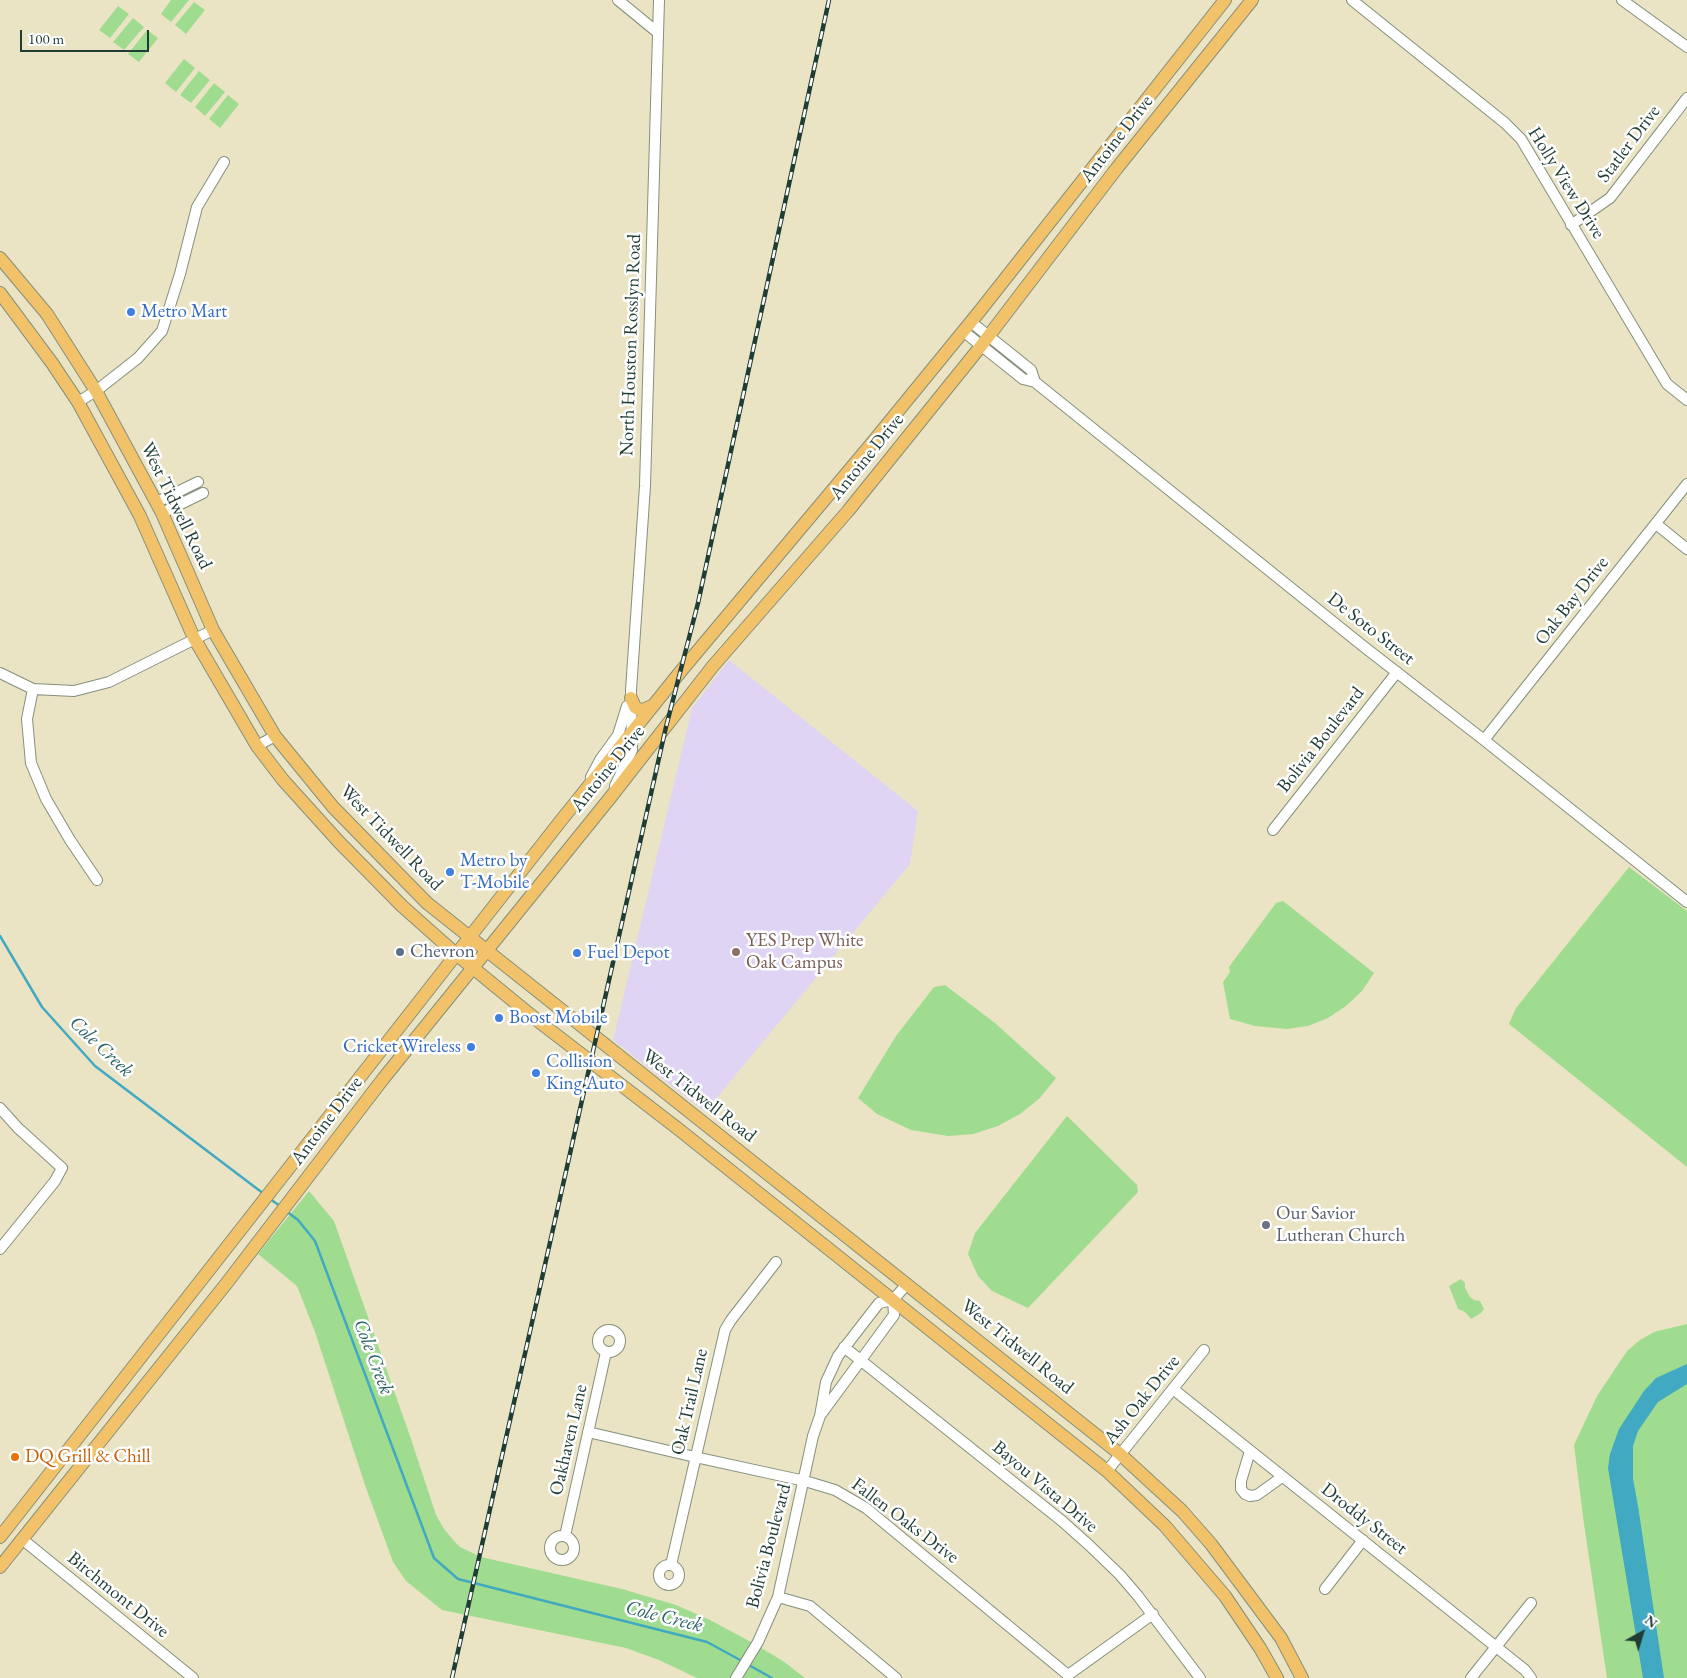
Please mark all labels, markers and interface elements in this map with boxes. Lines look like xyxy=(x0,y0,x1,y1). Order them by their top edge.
scale bar xyxy=(22,20,151,52)
text: 100 m xyxy=(28,29,64,48)
street label: Antoine Drive xyxy=(1076,91,1158,187)
street label: Statler Drive xyxy=(1592,101,1666,187)
street label: Holly View Drive xyxy=(1523,123,1609,243)
street label: North Houston Rosslyn Road xyxy=(616,234,646,456)
place label: Metro Mart xyxy=(141,301,227,323)
marker: Metro Mart xyxy=(125,306,137,318)
street label: Antoine Drive xyxy=(825,409,909,505)
street label: West Tidwell Road xyxy=(135,439,217,573)
street label: Oak Bay Drive xyxy=(1530,552,1614,650)
street label: De Soto Street xyxy=(1323,588,1419,670)
street label: Bolivia Boulevard xyxy=(1273,683,1369,797)
street label: Antoine Drive xyxy=(566,721,650,817)
street label: West Tidwell Road xyxy=(335,780,447,896)
place label: Metro by T-Mobile xyxy=(460,850,529,894)
marker: Metro by T-Mobile xyxy=(444,866,456,878)
place label: YES Prep White Oak Campus xyxy=(746,930,863,974)
place label: Chevron xyxy=(410,941,475,963)
place label: Fuel Depot xyxy=(587,942,669,964)
marker: Chevron xyxy=(394,946,406,958)
marker: YES Prep White Oak Campus xyxy=(730,946,742,958)
marker: Fuel Depot xyxy=(571,947,583,959)
place label: Boost Mobile xyxy=(509,1007,607,1029)
water label: Cole Creek xyxy=(64,1011,138,1083)
marker: Boost Mobile xyxy=(493,1012,505,1024)
place label: Cricket Wireless xyxy=(343,1036,461,1058)
marker: Cricket Wireless xyxy=(465,1041,477,1053)
street label: West Tidwell Road xyxy=(637,1044,761,1148)
place label: Collision King Auto xyxy=(546,1051,624,1095)
marker: Collision King Auto xyxy=(530,1067,542,1079)
street label: Antoine Drive xyxy=(286,1072,368,1170)
place label: Our Savior Lutheran Church xyxy=(1276,1203,1405,1247)
marker: Our Savior Lutheran Church xyxy=(1260,1219,1272,1231)
street label: West Tidwell Road xyxy=(956,1295,1078,1399)
water label: Cole Creek xyxy=(348,1316,398,1398)
street label: Oak Trail Lane xyxy=(667,1346,713,1458)
street label: Ash Oak Drive xyxy=(1099,1351,1185,1449)
street label: Oakhaven Lane xyxy=(545,1382,593,1498)
street label: Bayou Vista Drive xyxy=(988,1436,1102,1538)
place label: DQ Grill & Chill xyxy=(25,1446,151,1468)
marker: DQ Grill & Chill xyxy=(9,1451,21,1463)
street label: Fallen Oaks Drive xyxy=(847,1473,963,1569)
street label: Droddy Street xyxy=(1316,1478,1412,1560)
street label: Bolivia Boulevard xyxy=(741,1481,797,1611)
street label: Birchmont Drive xyxy=(63,1547,173,1643)
water label: Cole Creek xyxy=(623,1596,705,1638)
north arrow xyxy=(1617,1608,1667,1658)
text: N xyxy=(1641,1611,1661,1632)

